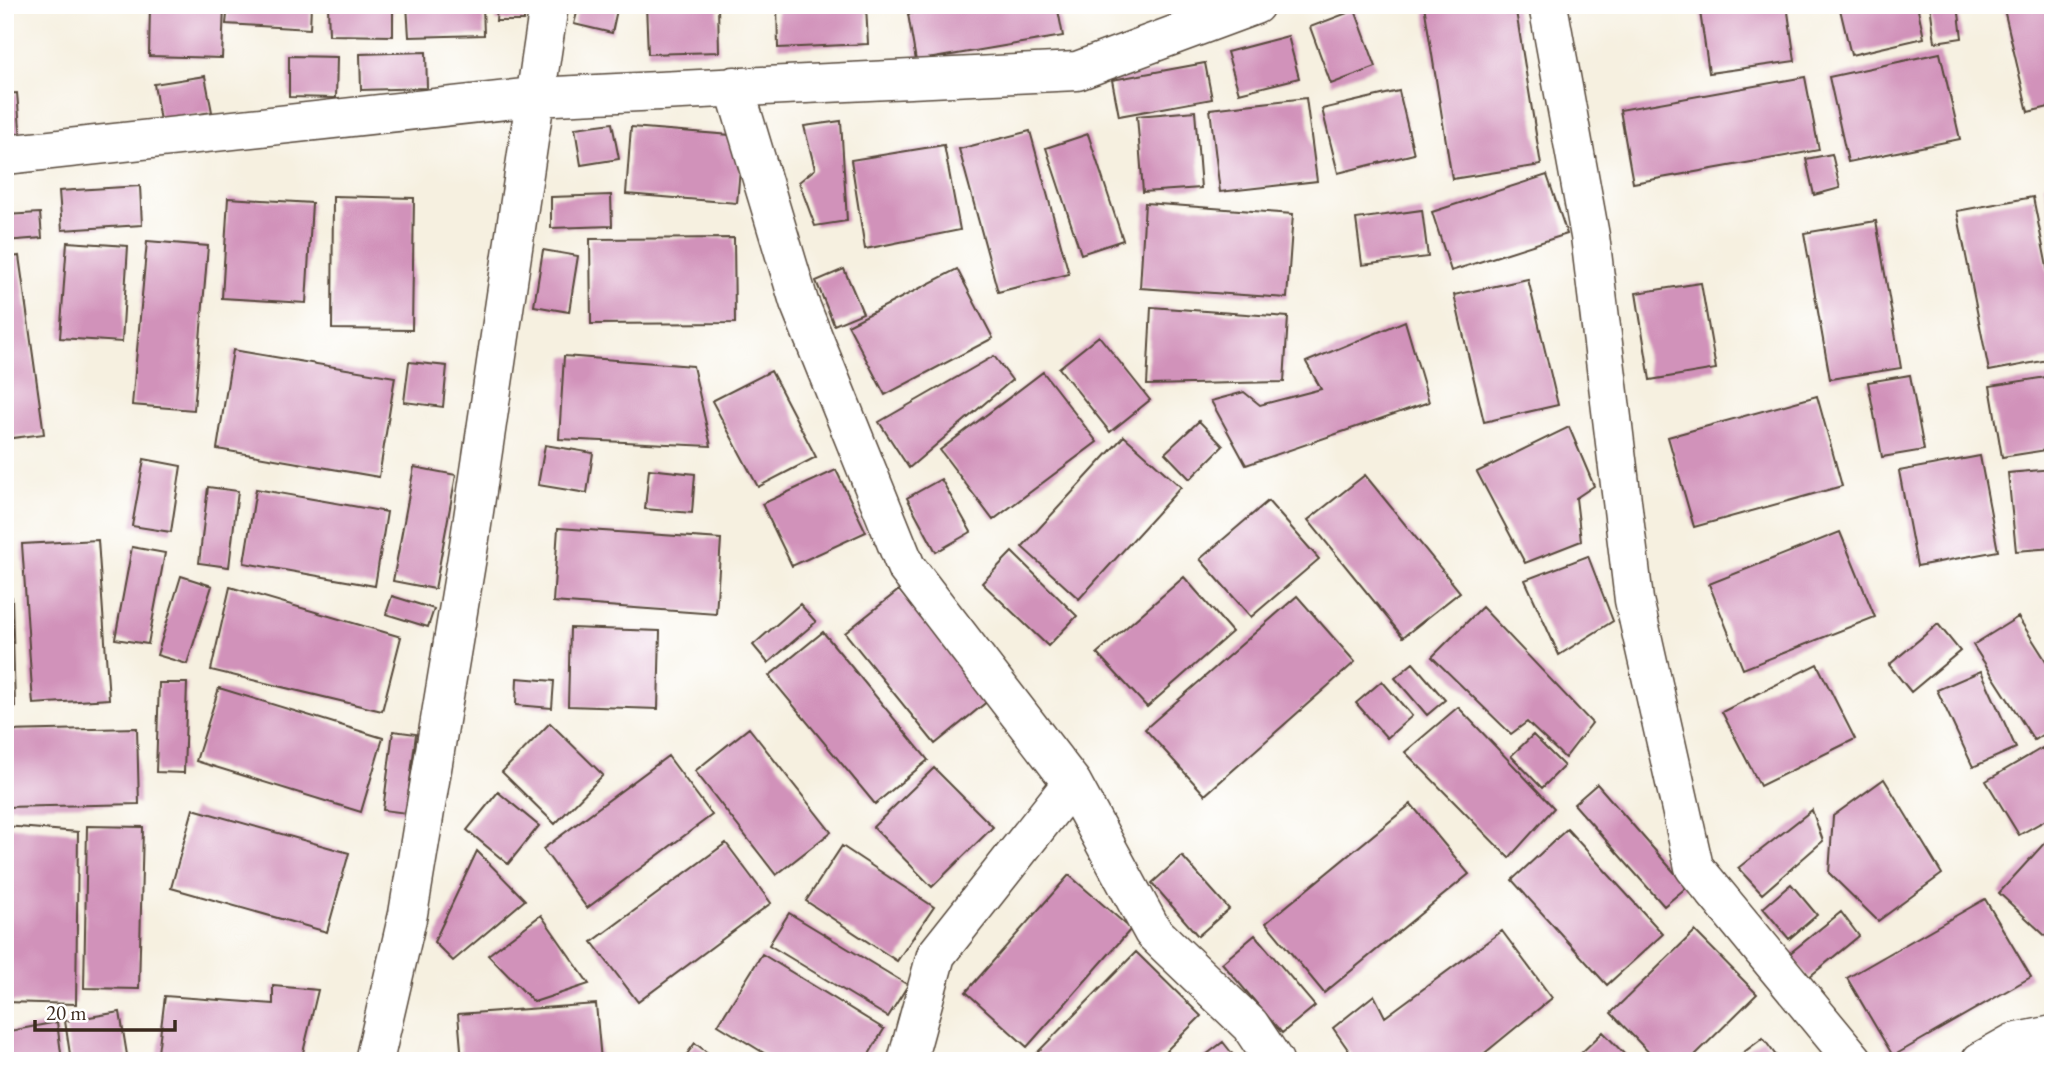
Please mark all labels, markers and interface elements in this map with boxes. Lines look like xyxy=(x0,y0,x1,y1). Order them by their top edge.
scale bar xyxy=(35,989,175,1033)
text: 20 m xyxy=(46,999,87,1026)

